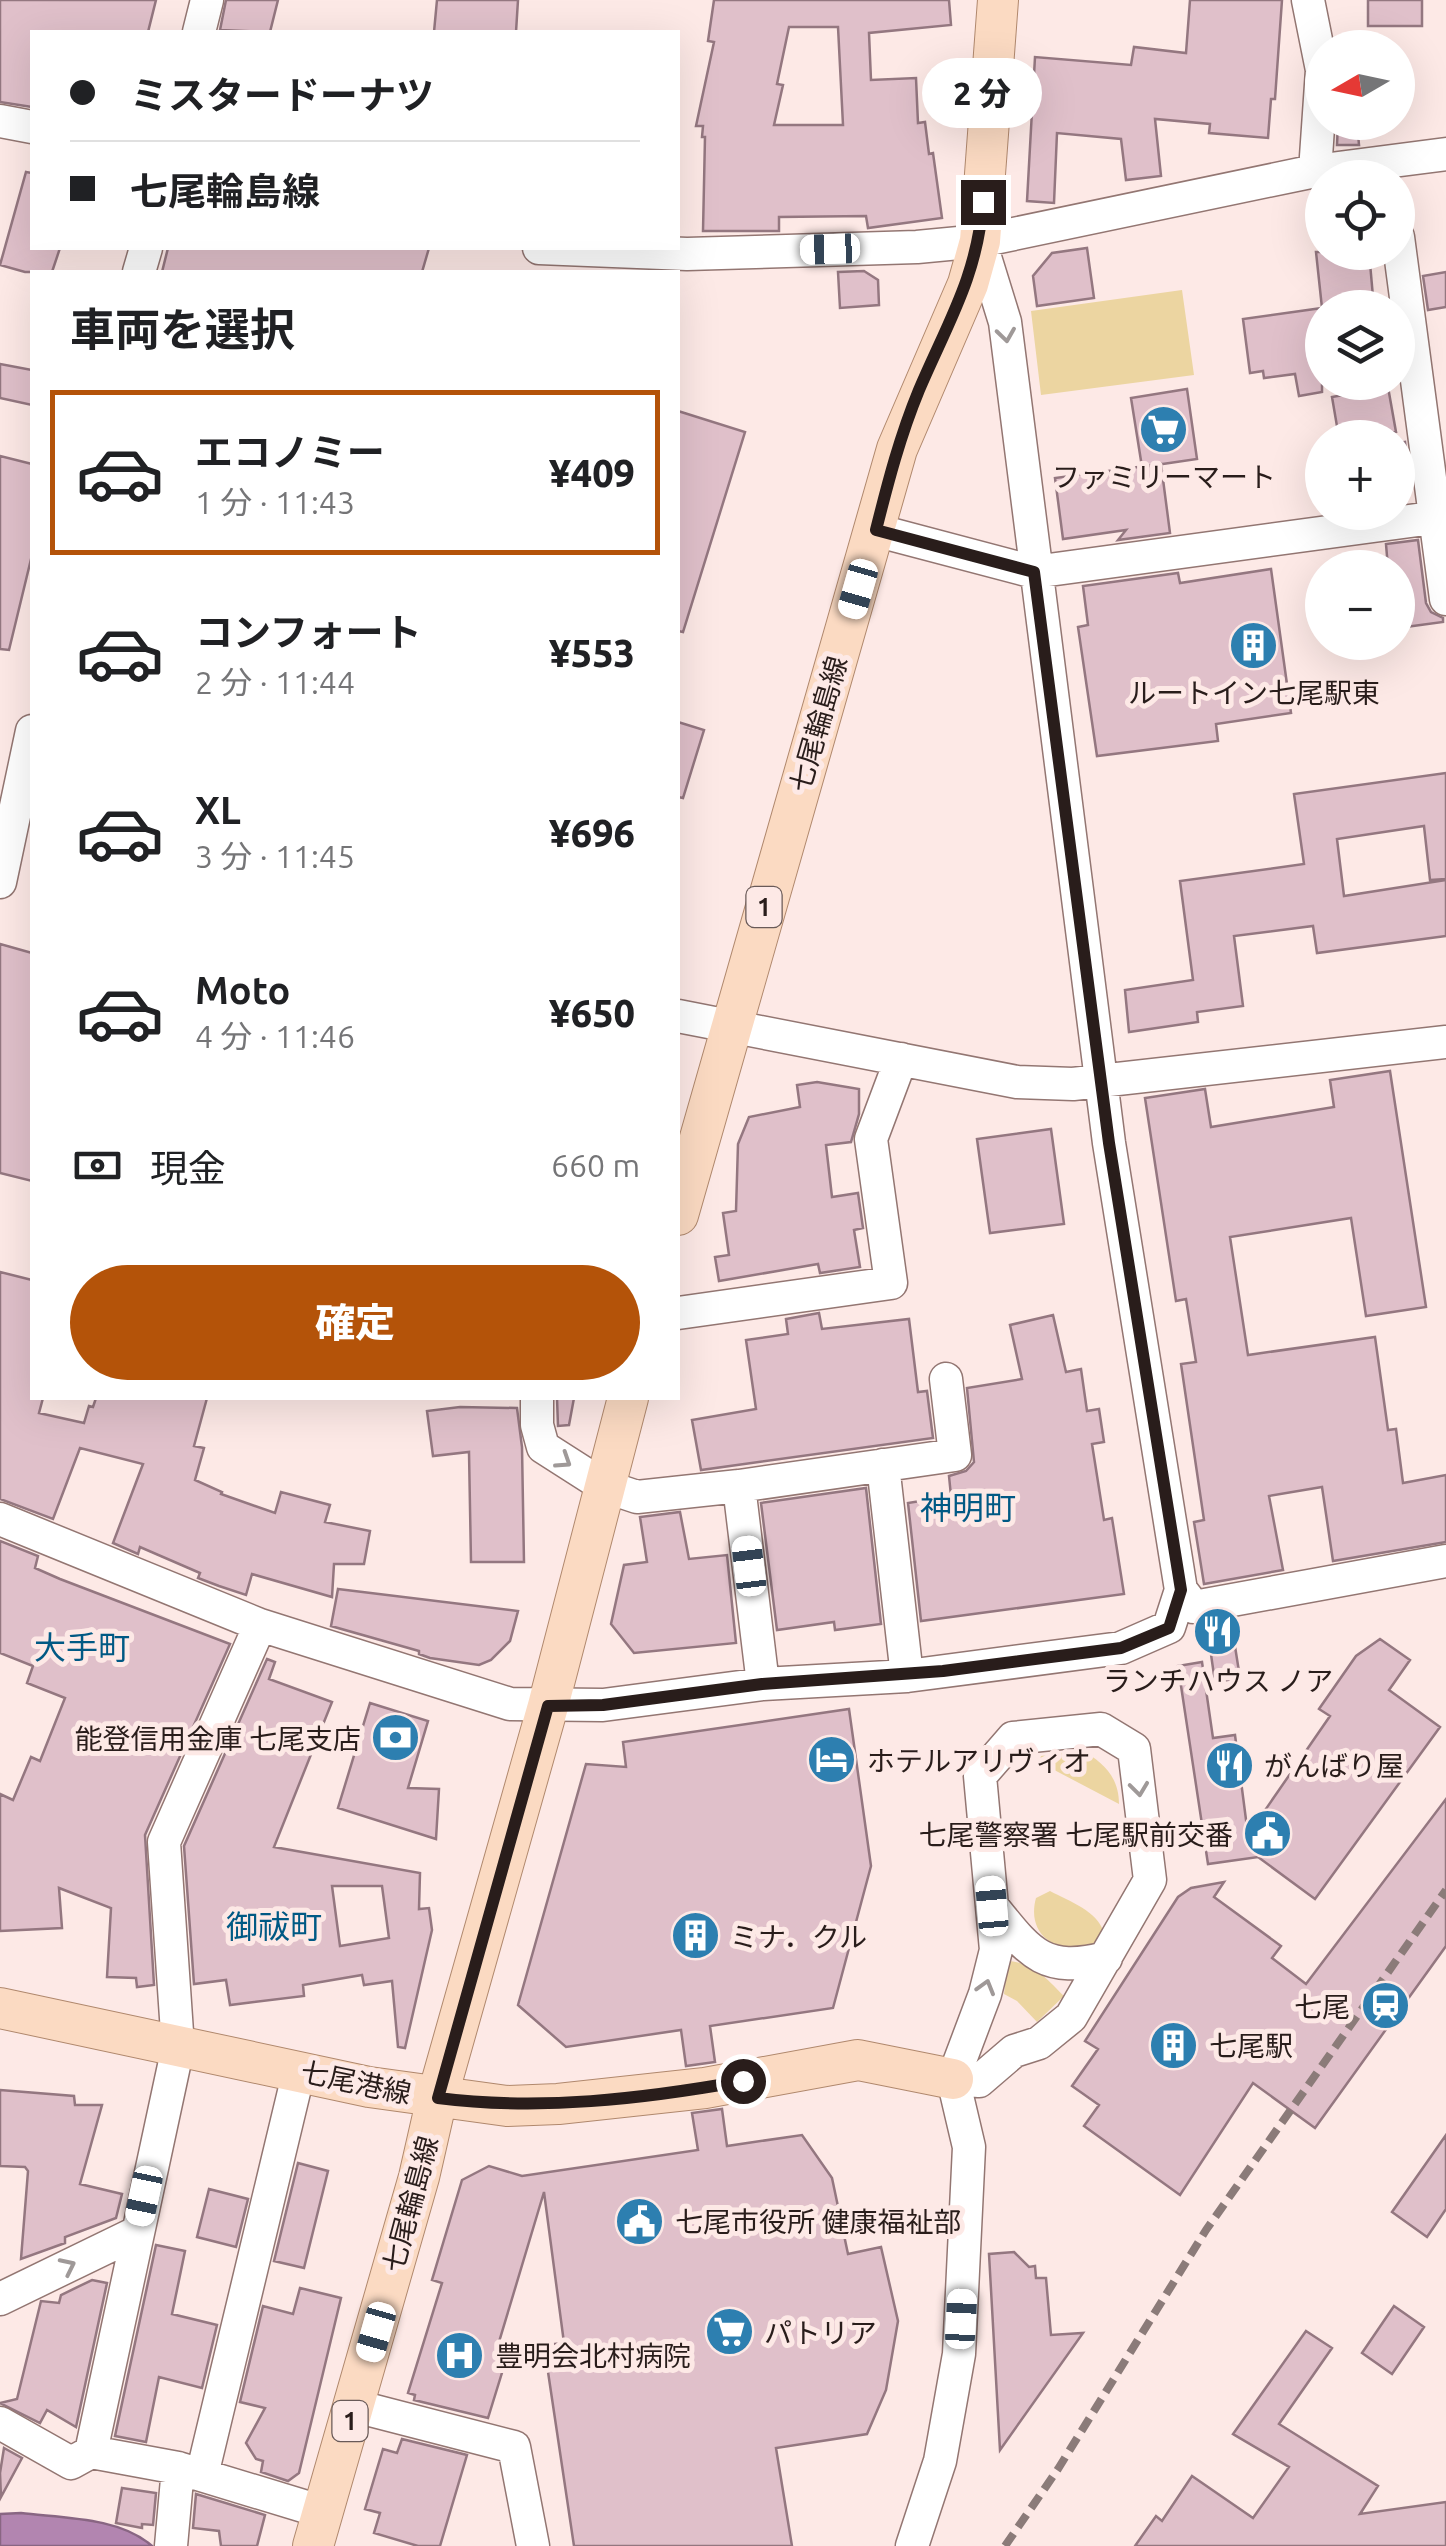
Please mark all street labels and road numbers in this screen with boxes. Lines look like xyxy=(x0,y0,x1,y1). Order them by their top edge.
street label: 七尾輪島線 xyxy=(784,652,852,796)
road number: 1 xyxy=(746,887,782,927)
street label: 七尾港線 xyxy=(298,2055,414,2109)
street label: 七尾輪島線 xyxy=(377,2132,443,2276)
road number: 1 xyxy=(332,2401,368,2441)

